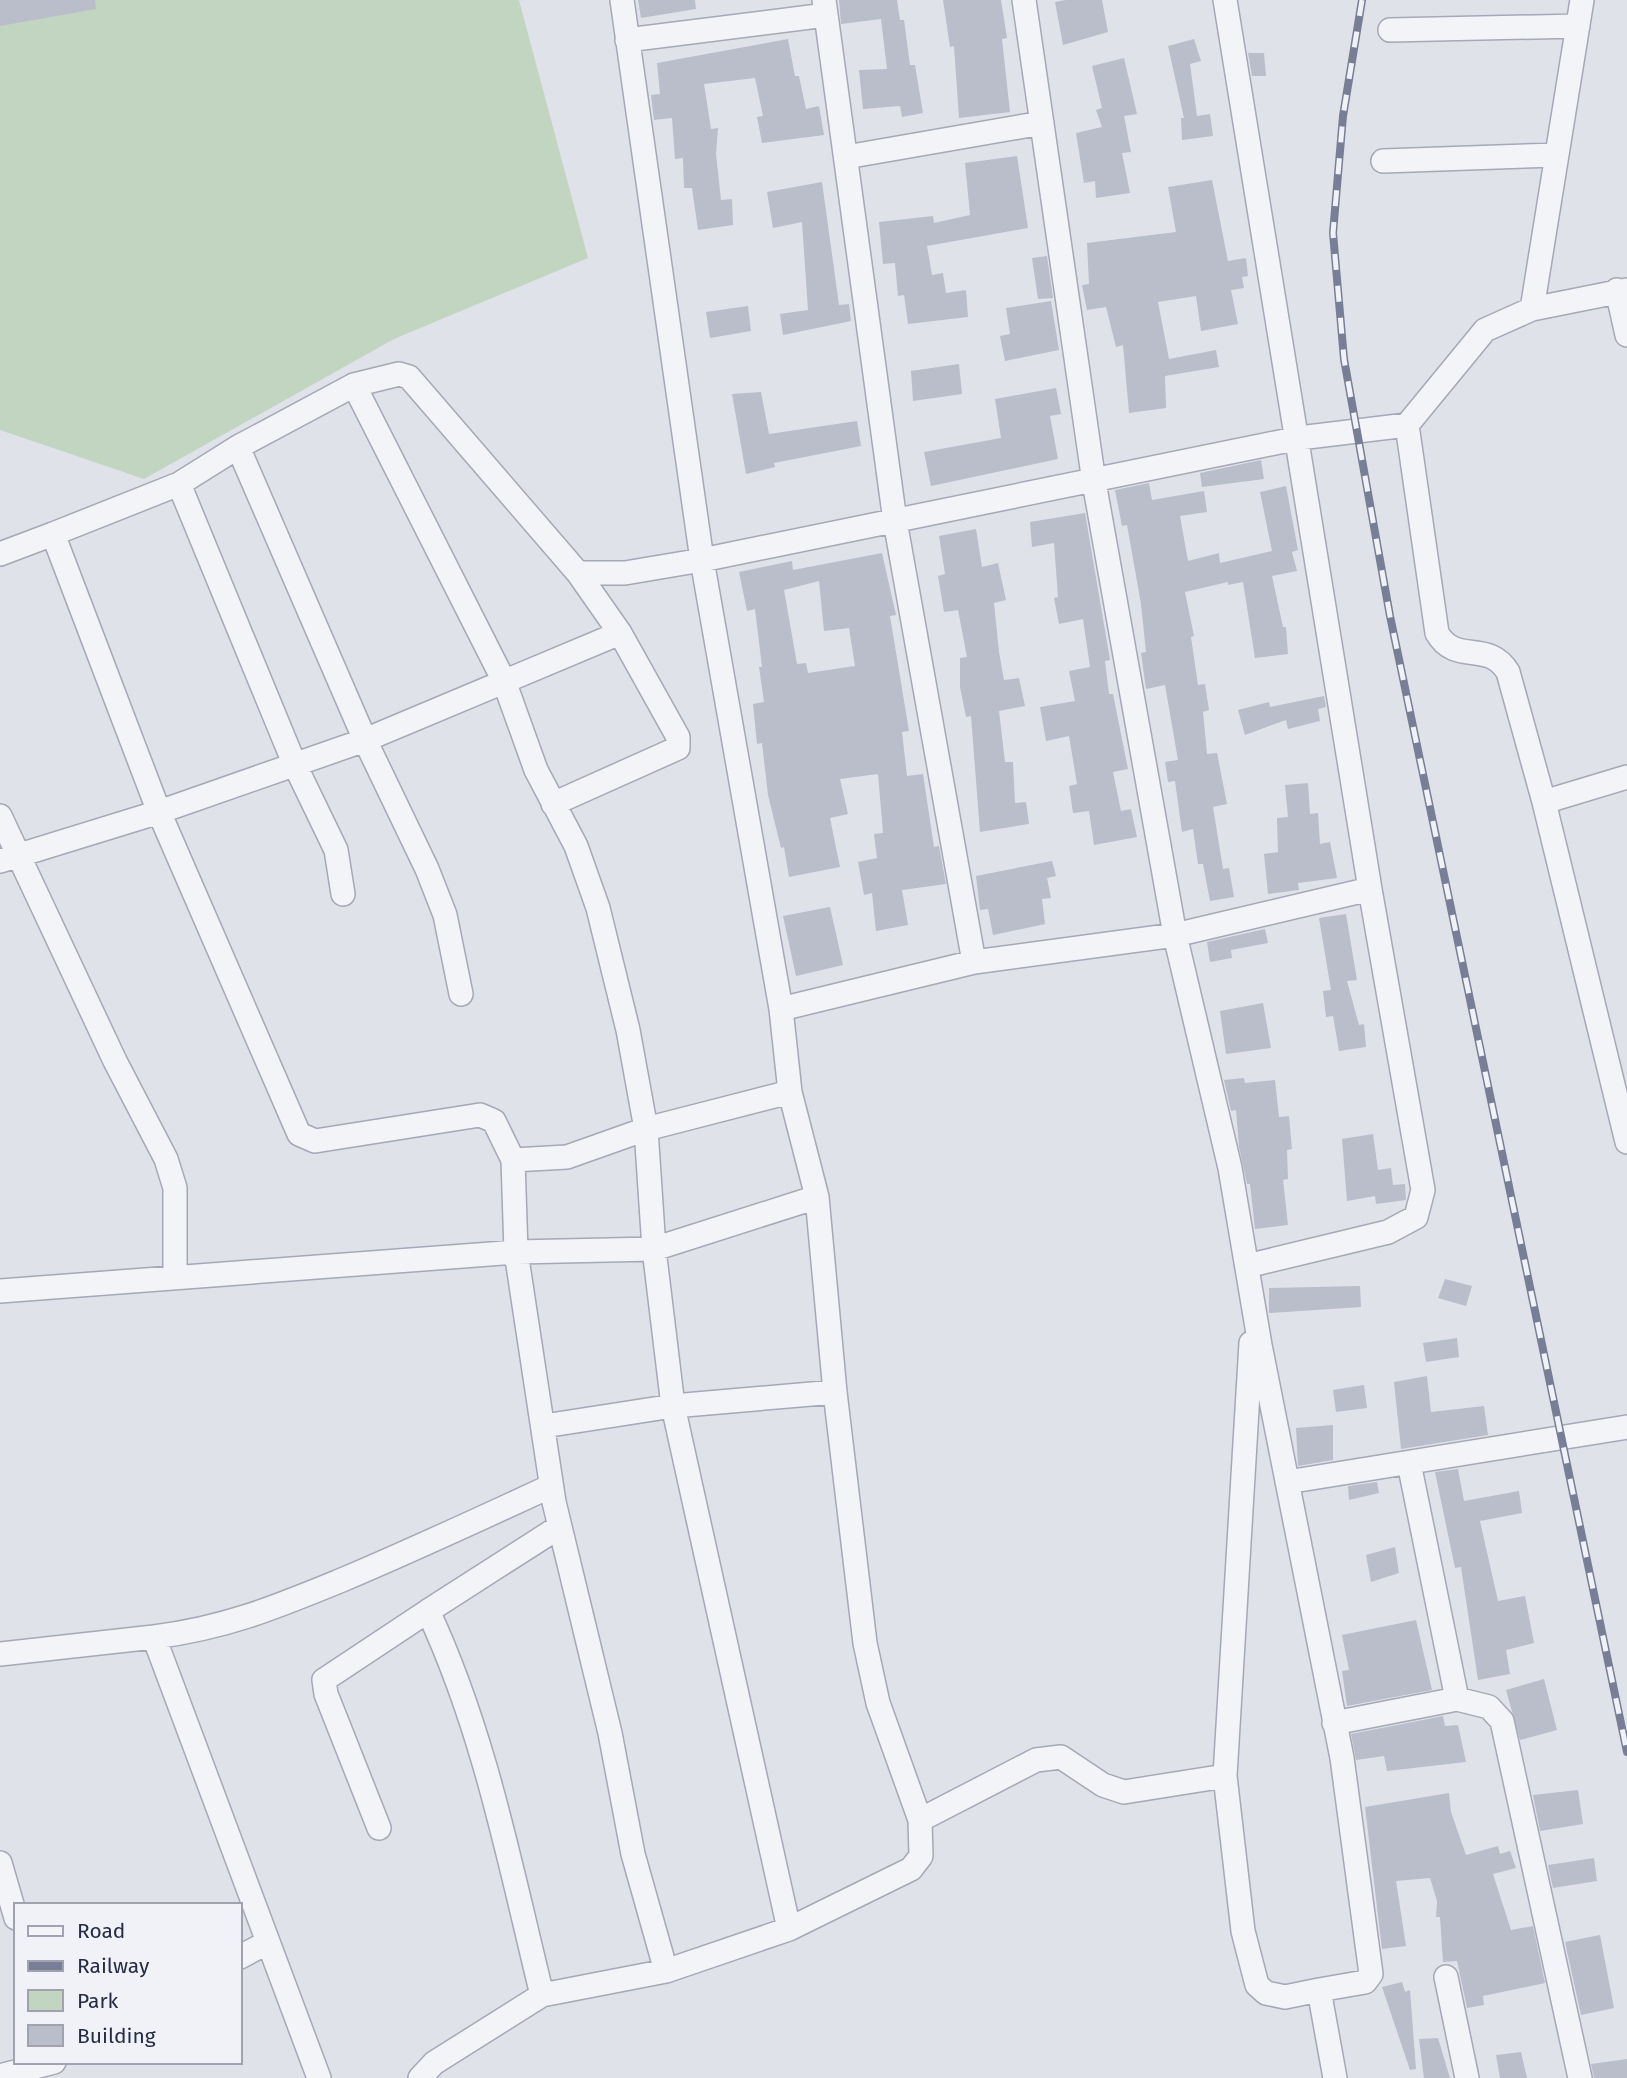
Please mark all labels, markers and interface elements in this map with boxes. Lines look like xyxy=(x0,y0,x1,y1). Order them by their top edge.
legend xyxy=(14,1903,242,2064)
text: Road xyxy=(77,1918,125,1944)
text: Railway xyxy=(77,1953,150,1979)
text: Park xyxy=(77,1988,119,2014)
text: Building xyxy=(77,2023,156,2049)

